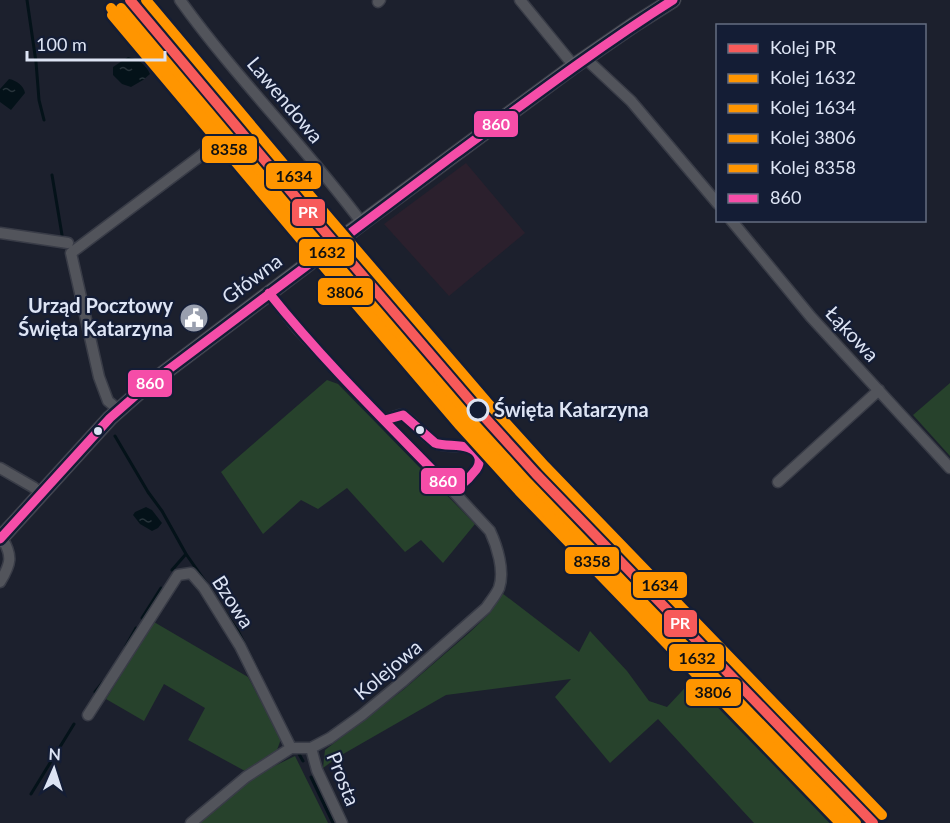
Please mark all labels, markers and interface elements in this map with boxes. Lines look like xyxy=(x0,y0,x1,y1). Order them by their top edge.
scale bar xyxy=(27,24,165,62)
legend xyxy=(716,24,926,222)
text: 100 m xyxy=(36,33,87,55)
text: Kolej PR xyxy=(770,36,837,58)
street label: Lawendowa xyxy=(243,51,329,147)
text: Kolej 1632 xyxy=(770,66,856,88)
text: Kolej 1634 xyxy=(770,96,856,118)
line badge: 860 xyxy=(473,110,519,138)
text: 860 xyxy=(482,114,510,133)
text: Kolej 3806 xyxy=(770,126,856,148)
line badge: 8358 xyxy=(201,135,258,164)
text: 8358 xyxy=(210,139,248,158)
text: Kolej 8358 xyxy=(770,156,856,178)
line badge: 1634 xyxy=(265,162,322,190)
text: 1634 xyxy=(275,166,313,185)
text: 860 xyxy=(770,186,801,208)
line badge: PR xyxy=(291,198,326,227)
text: PR xyxy=(298,202,319,221)
line badge: 1632 xyxy=(298,238,355,267)
text: 1632 xyxy=(308,242,346,261)
street label: Główna xyxy=(217,248,286,308)
line badge: 3806 xyxy=(317,277,374,306)
text: 3806 xyxy=(326,282,364,301)
place label: Urząd Pocztowy Święta Katarzyna xyxy=(18,293,173,340)
street label: Łąkowa xyxy=(821,301,884,366)
public building icon: Urząd Pocztowy Święta Katarzyna xyxy=(178,302,210,334)
line badge: 860 xyxy=(127,369,173,398)
text: 860 xyxy=(136,373,164,392)
place label: Święta Katarzyna xyxy=(494,397,649,421)
marker: Święta Katarzyna xyxy=(467,399,489,421)
unlabelled marker xyxy=(414,424,426,436)
unlabelled marker xyxy=(92,425,104,437)
line badge: 860 xyxy=(420,467,466,495)
text: 860 xyxy=(429,471,457,490)
line badge: 8358 xyxy=(564,546,620,575)
text: 8358 xyxy=(573,551,611,570)
street label: Bzowa xyxy=(208,571,260,632)
line badge: 1634 xyxy=(632,571,688,599)
text: 1634 xyxy=(641,575,679,594)
line badge: PR xyxy=(663,609,698,638)
text: PR xyxy=(670,613,691,632)
street label: Kolejowa xyxy=(349,634,426,704)
line badge: 1632 xyxy=(668,643,725,672)
text: 1632 xyxy=(678,648,716,667)
line badge: 3806 xyxy=(685,678,742,707)
text: 3806 xyxy=(694,682,732,701)
north arrow xyxy=(24,739,84,799)
text: N xyxy=(48,744,61,763)
street label: Prosta xyxy=(322,748,366,809)

